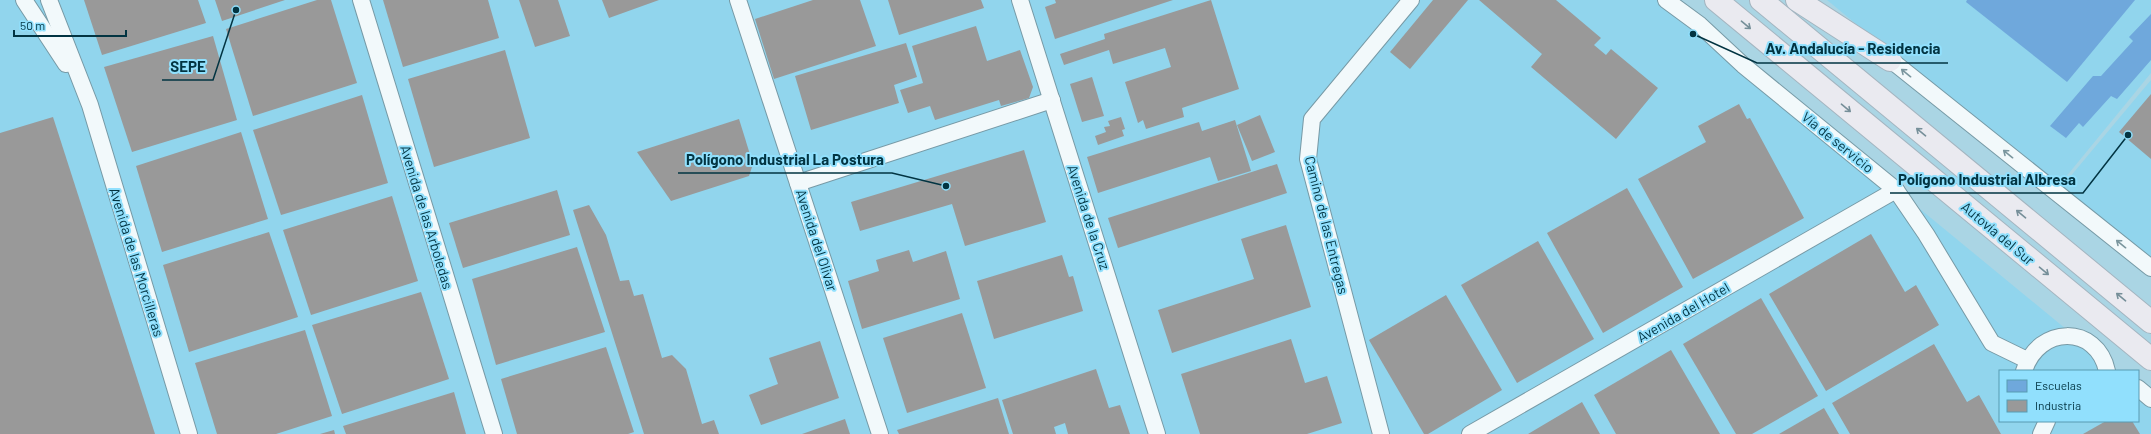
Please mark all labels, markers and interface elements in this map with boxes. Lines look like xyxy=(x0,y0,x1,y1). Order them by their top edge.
scale bar xyxy=(14,12,126,38)
text: 50 m xyxy=(20,18,45,32)
one-way arrow xyxy=(1741,20,1752,29)
callout: Av. Andalucía - Residencia xyxy=(1757,36,1948,63)
text: Av. Andalucía - Residencia xyxy=(1766,39,1941,57)
callout: SEPE xyxy=(162,53,213,80)
text: SEPE xyxy=(170,57,206,75)
one-way arrow xyxy=(1901,68,1912,77)
one-way arrow xyxy=(1841,103,1852,112)
street label: Vía de servicio xyxy=(1799,108,1877,176)
one-way arrow xyxy=(1915,127,1926,136)
street label: Avenida de las Arboledas xyxy=(397,143,457,291)
callout: Polígono Industrial La Postura xyxy=(678,146,892,173)
one-way arrow xyxy=(2002,149,2013,158)
text: Polígono Industrial La Postura xyxy=(686,150,884,168)
street label: Camino de las Entregas xyxy=(1302,154,1352,296)
street label: Avenida de la Cruz xyxy=(1064,162,1114,272)
callout: Polígono Industrial Albresa xyxy=(1890,166,2083,193)
text: Polígono Industrial Albresa xyxy=(1898,170,2076,188)
street label: Avenida de las Morcilleras xyxy=(106,185,168,339)
street label: Avenida del Olivar xyxy=(793,187,841,293)
street label: Autovía del Sur xyxy=(1958,198,2038,268)
one-way arrow xyxy=(2016,210,2026,219)
one-way arrow xyxy=(2115,239,2126,248)
one-way arrow xyxy=(2038,266,2049,275)
street label: Avenida del Hotel xyxy=(1634,279,1732,345)
one-way arrow xyxy=(2116,293,2126,302)
legend xyxy=(1999,370,2139,422)
text: Escuelas xyxy=(2035,378,2082,392)
text: Industria xyxy=(2035,398,2081,412)

